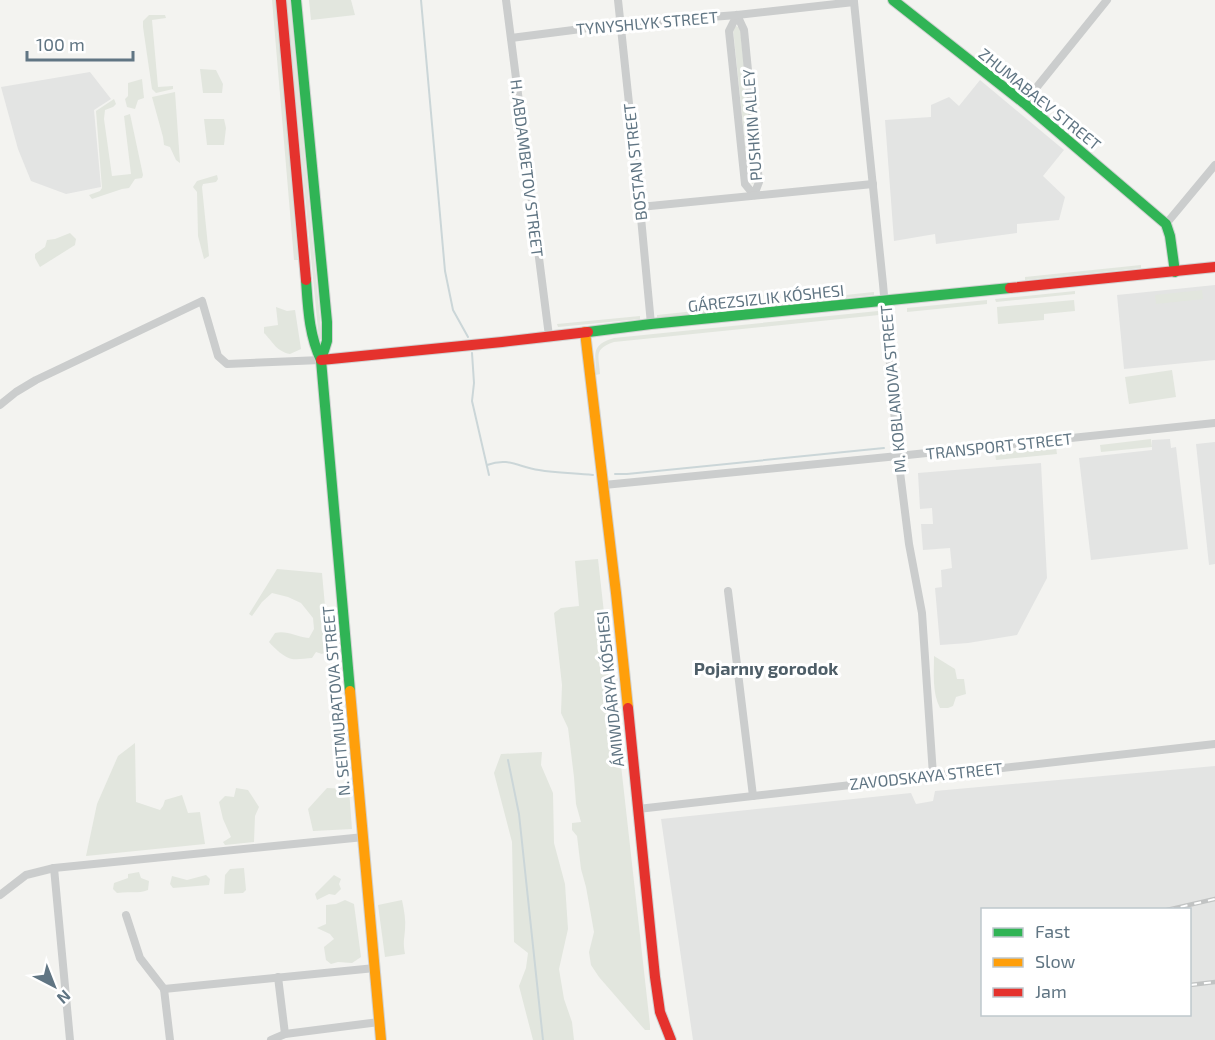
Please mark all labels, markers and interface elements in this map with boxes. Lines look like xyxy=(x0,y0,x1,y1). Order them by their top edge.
street label: TYNYSHLYK STREET xyxy=(575,7,719,38)
scale bar xyxy=(27,24,134,62)
text: 100 m xyxy=(36,33,85,55)
street label: ZHUMABAEV STREET xyxy=(975,44,1105,154)
street label: PUSHKIN ALLEY xyxy=(738,68,765,182)
street label: H. ABDAMBETOV STREET xyxy=(507,78,548,258)
street label: BOSTAN STREET xyxy=(619,102,650,222)
street label: GÁREZSIZLIK KÓSHESI xyxy=(687,280,845,315)
street label: M. KOBLANOVA STREET xyxy=(876,304,909,474)
street label: TRANSPORT STREET xyxy=(925,428,1073,463)
street label: N. SEITMURATOVA STREET xyxy=(318,605,353,797)
street label: ÁMIWDÁRYA KÓSHESI xyxy=(592,610,627,768)
district label: Pojarnıy gorodok xyxy=(694,657,838,679)
street label: ZAVODSKAYA STREET xyxy=(849,758,1003,793)
legend xyxy=(981,908,1191,1016)
text: Fast xyxy=(1035,920,1070,942)
text: Slow xyxy=(1035,950,1076,972)
north arrow xyxy=(24,956,84,1016)
text: Jam xyxy=(1035,980,1067,1002)
text: N xyxy=(54,987,75,1008)

